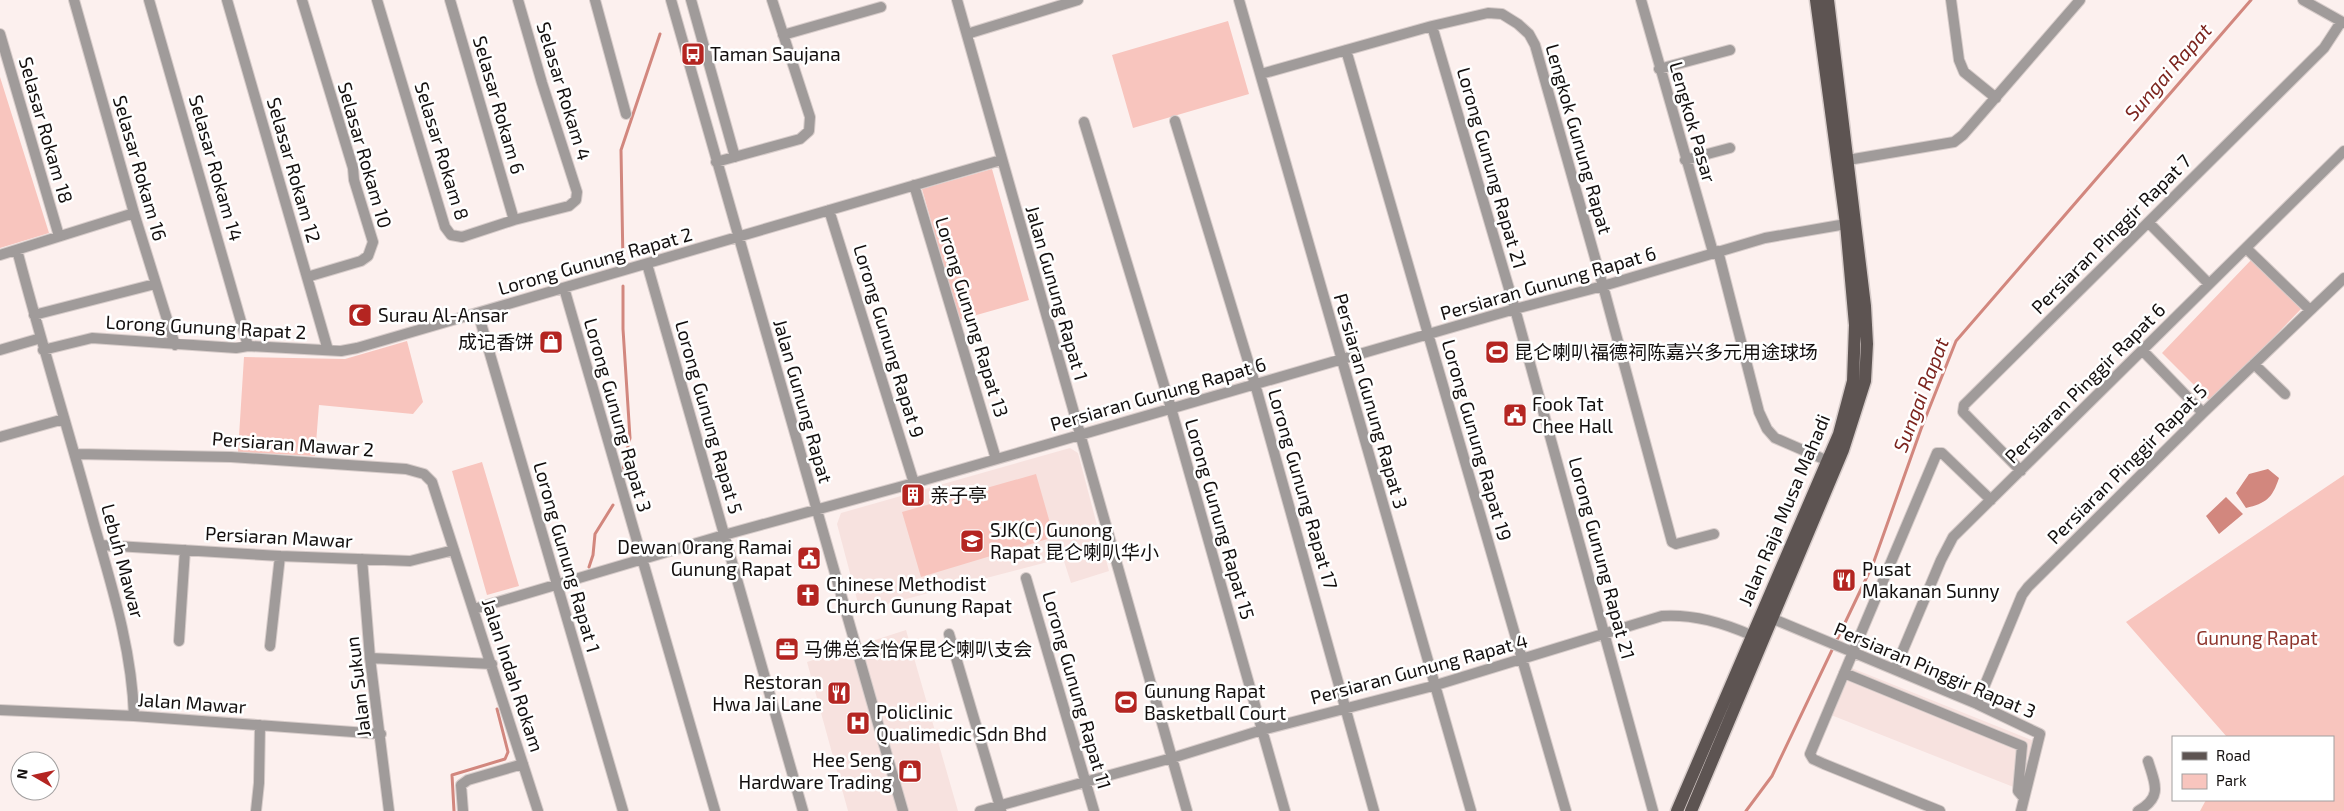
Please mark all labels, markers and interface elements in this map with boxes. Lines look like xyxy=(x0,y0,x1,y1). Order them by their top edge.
water label: Sungai Rapat xyxy=(2119,18,2216,125)
street label: Selasar Rokam 4 xyxy=(532,19,596,163)
street label: Selasar Rokam 6 xyxy=(469,33,530,177)
bus stop icon: Taman Saujana xyxy=(680,41,706,67)
street label: Lengkok Gunung Rapat xyxy=(1541,41,1618,237)
place label: Taman Saujana xyxy=(710,42,841,65)
street label: Selasar Rokam 18 xyxy=(15,54,78,206)
street label: Lengkok Pasar xyxy=(1665,59,1722,185)
street label: Lorong Gunung Rapat 21 xyxy=(1453,65,1532,271)
street label: Selasar Rokam 10 xyxy=(334,79,397,231)
street label: Selasar Rokam 8 xyxy=(411,79,474,223)
street label: Selasar Rokam 16 xyxy=(109,92,172,243)
street label: Selasar Rokam 14 xyxy=(185,92,248,244)
street label: Selasar Rokam 12 xyxy=(263,95,326,245)
street label: Persiaran Pinggir Rapat 7 xyxy=(2026,149,2195,318)
street label: Jalan Gunung Rapat 1 xyxy=(1021,202,1094,383)
street label: Lorong Gunung Rapat 13 xyxy=(931,214,1014,420)
street label: Lorong Gunung Rapat 2 xyxy=(495,222,695,299)
street label: Lorong Gunung Rapat 9 xyxy=(849,241,930,440)
street label: Persiaran Gunung Rapat 6 xyxy=(1437,241,1658,324)
street label: Persiaran Gunung Rapat 3 xyxy=(1330,290,1413,511)
street label: Persiaran Pinggir Rapat 6 xyxy=(2000,298,2170,468)
mosque icon: Surau Al-Ansar xyxy=(347,302,373,328)
place label: Surau Al-Ansar xyxy=(378,303,509,326)
street label: Lorong Gunung Rapat 2 xyxy=(105,310,307,343)
street label: Lorong Gunung Rapat 3 xyxy=(580,315,657,515)
street label: Jalan Gunung Rapat xyxy=(769,316,838,486)
street label: Lorong Gunung Rapat 5 xyxy=(671,317,748,516)
shop icon: 成记香饼 xyxy=(538,329,564,355)
place label: 成记香饼 xyxy=(458,330,534,353)
water label: Sungai Rapat xyxy=(1887,334,1953,455)
street label: Lorong Gunung Rapat 19 xyxy=(1438,336,1517,543)
sports icon: 昆仑喇叭福德祠陈嘉兴多元用途球场 xyxy=(1484,339,1510,365)
place label: 昆仑喇叭福德祠陈嘉兴多元用途球场 xyxy=(1514,340,1818,363)
street label: Persiaran Gunung Rapat 6 xyxy=(1047,352,1268,435)
street label: Persiaran Pinggir Rapat 5 xyxy=(2042,379,2211,548)
street label: Lorong Gunung Rapat 17 xyxy=(1264,386,1343,592)
place label: Fook Tat Chee Hall xyxy=(1532,392,1613,437)
public building icon: Fook Tat Chee Hall xyxy=(1502,402,1528,428)
street label: Jalan Raja Musa Mahadi xyxy=(1733,411,1834,609)
street label: Lorong Gunung Rapat 15 xyxy=(1181,416,1260,622)
street label: Persiaran Mawar 2 xyxy=(211,426,375,461)
street label: Lorong Gunung Rapat 21 xyxy=(1564,454,1641,662)
street label: Lorong Gunung Rapat 1 xyxy=(529,459,606,655)
building icon: 亲子亭 xyxy=(900,482,926,508)
place label: 亲子亭 xyxy=(930,483,987,506)
street label: Lebuh Mawar xyxy=(97,501,150,621)
place label: SJK(C) Gunong Rapat 昆仑喇叭华小 xyxy=(990,518,1159,563)
street label: Persiaran Mawar xyxy=(205,521,354,552)
school or university icon: SJK(C) Gunong Rapat 昆仑喇叭华小 xyxy=(959,528,985,554)
place label: Dewan Orang Ramai Gunung Rapat xyxy=(617,535,792,580)
public building icon: Dewan Orang Ramai Gunung Rapat xyxy=(796,545,822,571)
place label: Pusat Makanan Sunny xyxy=(1862,557,2000,602)
restaurant icon: Pusat Makanan Sunny xyxy=(1831,567,1857,593)
place label: Chinese Methodist Church Gunung Rapat xyxy=(826,572,1012,617)
church icon: Chinese Methodist Church Gunung Rapat xyxy=(795,582,821,608)
street label: Lorong Gunung Rapat 11 xyxy=(1038,588,1117,792)
street label: Jalan Indah Rokam xyxy=(478,595,549,755)
street label: Persiaran Pinggir Rapat 3 xyxy=(1831,617,2040,723)
park label: Gunung Rapat xyxy=(2196,626,2318,649)
street label: Persiaran Gunung Rapat 4 xyxy=(1308,628,1530,709)
street label: Jalan Sukun xyxy=(340,635,375,739)
office icon: 马佛总会怡保昆仑喇叭支会 xyxy=(774,636,800,662)
place label: 马佛总会怡保昆仑喇叭支会 xyxy=(804,637,1032,660)
place label: Restoran Hwa Jai Lane xyxy=(712,670,822,715)
place label: Gunung Rapat Basketball Court xyxy=(1144,679,1286,724)
restaurant icon: Restoran Hwa Jai Lane xyxy=(826,680,852,706)
street label: Jalan Mawar xyxy=(137,687,248,718)
sports icon: Gunung Rapat Basketball Court xyxy=(1113,689,1139,715)
place label: Policlinic Qualimedic Sdn Bhd xyxy=(876,700,1047,745)
hospital icon: Policlinic Qualimedic Sdn Bhd xyxy=(845,710,871,736)
legend xyxy=(2172,736,2334,801)
text: Road xyxy=(2216,746,2251,764)
place label: Hee Seng Hardware Trading xyxy=(739,748,892,793)
north arrow xyxy=(10,751,60,801)
shop icon: Hee Seng Hardware Trading xyxy=(897,758,923,784)
text: N xyxy=(12,768,31,780)
text: Park xyxy=(2216,771,2247,789)

